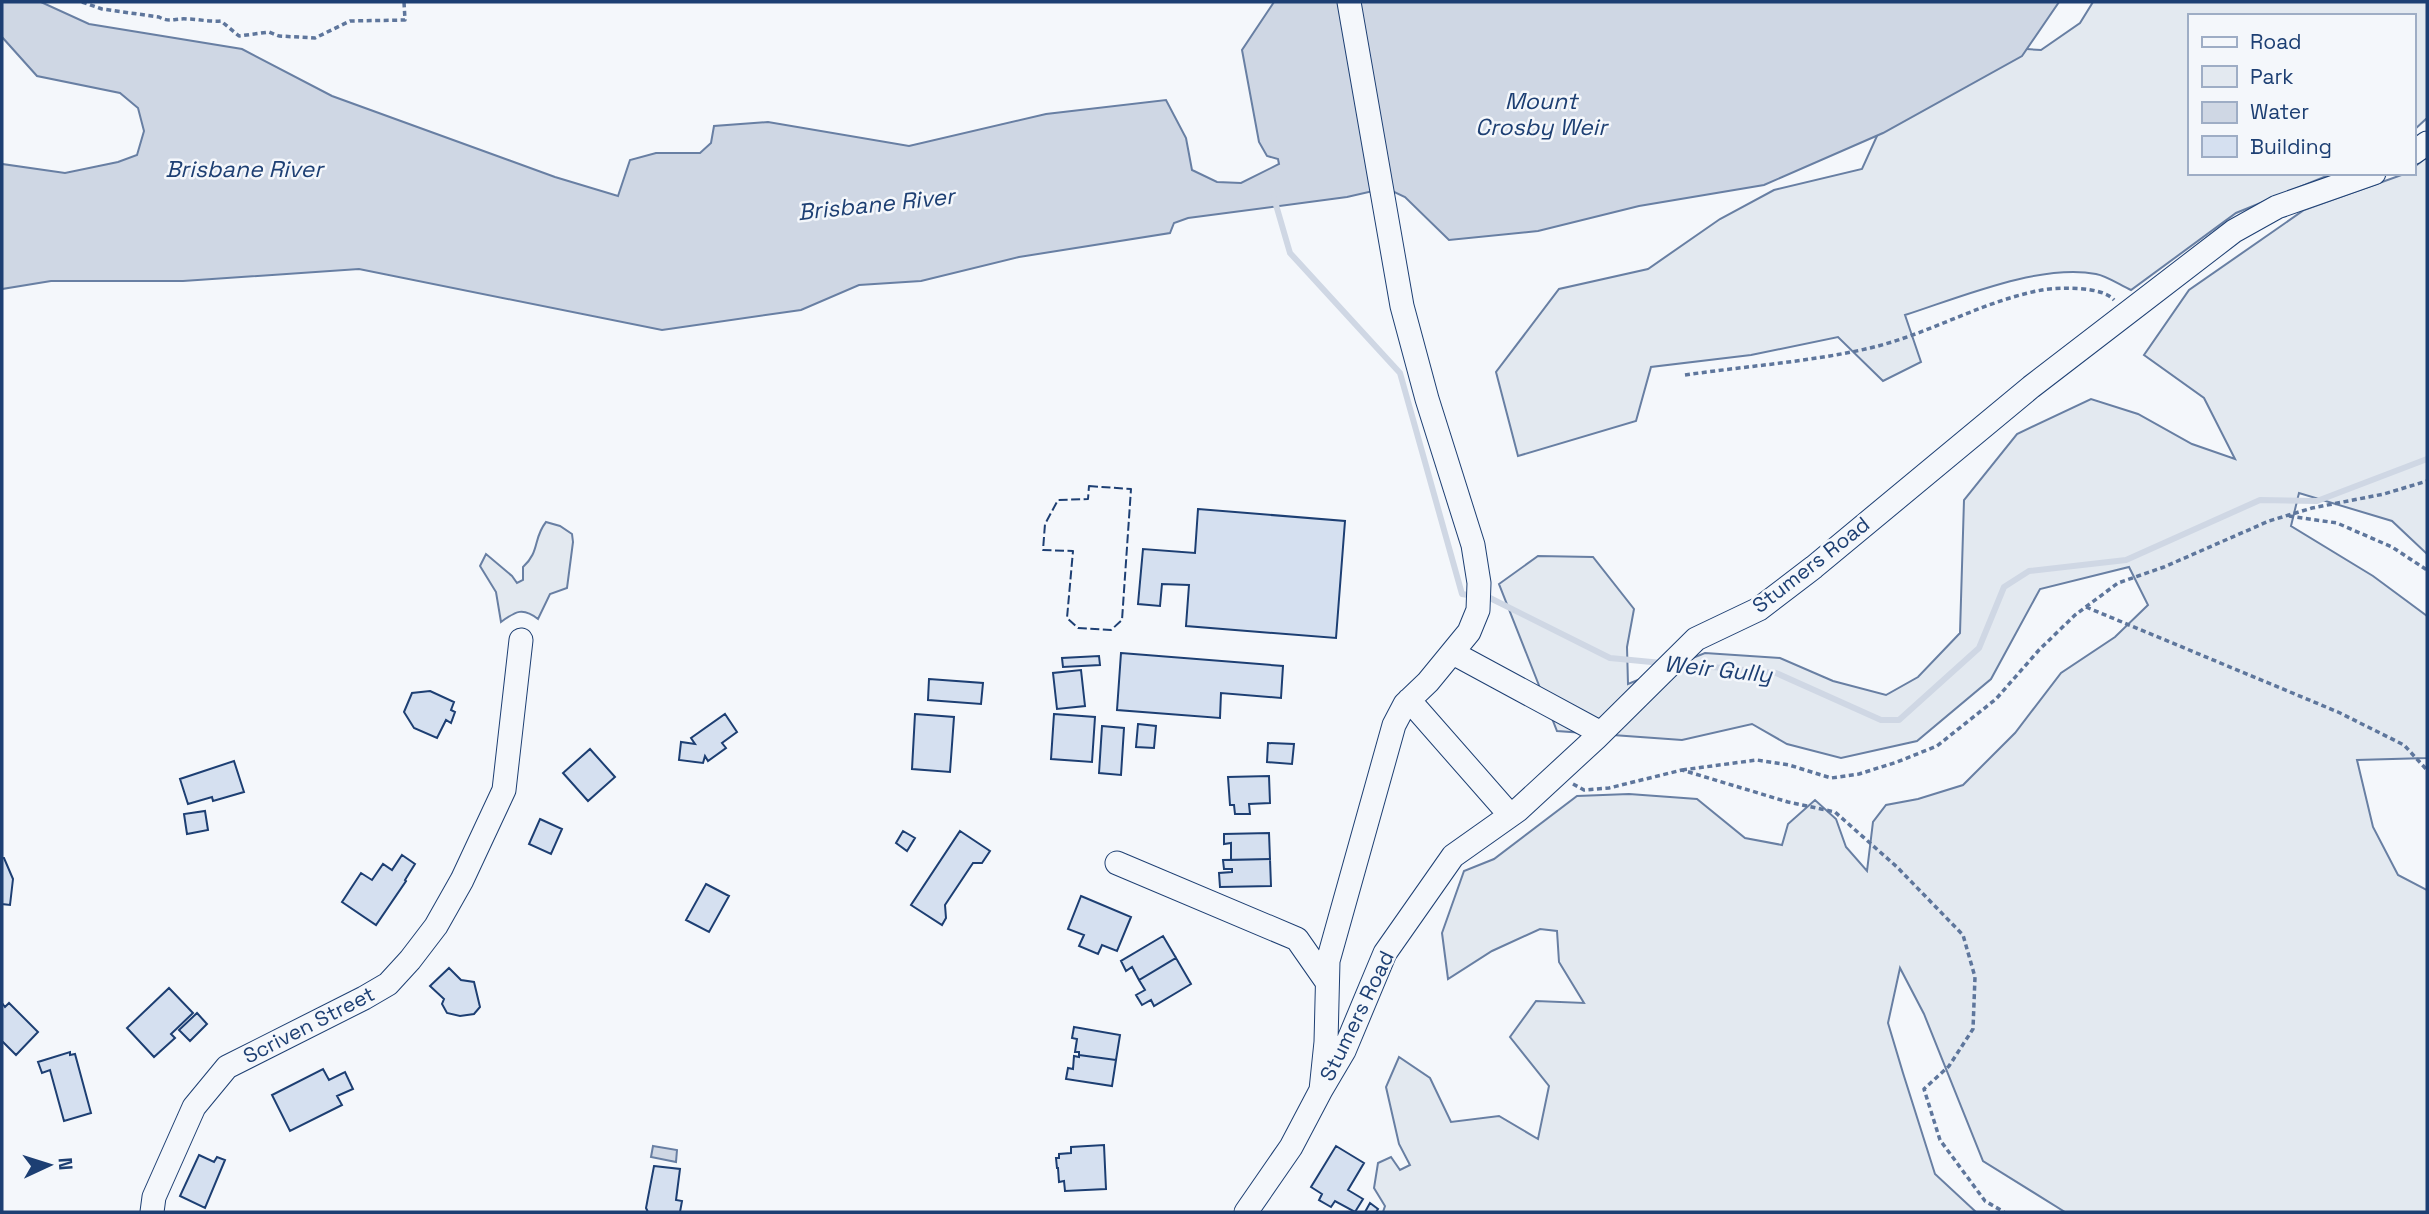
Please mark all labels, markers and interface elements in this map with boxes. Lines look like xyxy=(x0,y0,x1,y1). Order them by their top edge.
legend xyxy=(2188,14,2415,175)
text: Road xyxy=(2250,28,2302,55)
text: Park xyxy=(2250,63,2294,90)
water label: Mount Crosby Weir xyxy=(1475,86,1609,142)
text: Water xyxy=(2250,98,2309,125)
text: Building xyxy=(2250,133,2332,160)
water label: Brisbane River xyxy=(165,154,325,184)
water label: Brisbane River xyxy=(796,181,958,227)
street label: Stumers Road xyxy=(1747,510,1875,619)
water label: Weir Gully xyxy=(1663,648,1774,690)
street label: Stumers Road xyxy=(1313,946,1400,1085)
street label: Scriven Street xyxy=(238,980,379,1069)
north arrow xyxy=(14,1130,84,1200)
text: N xyxy=(53,1157,78,1171)

